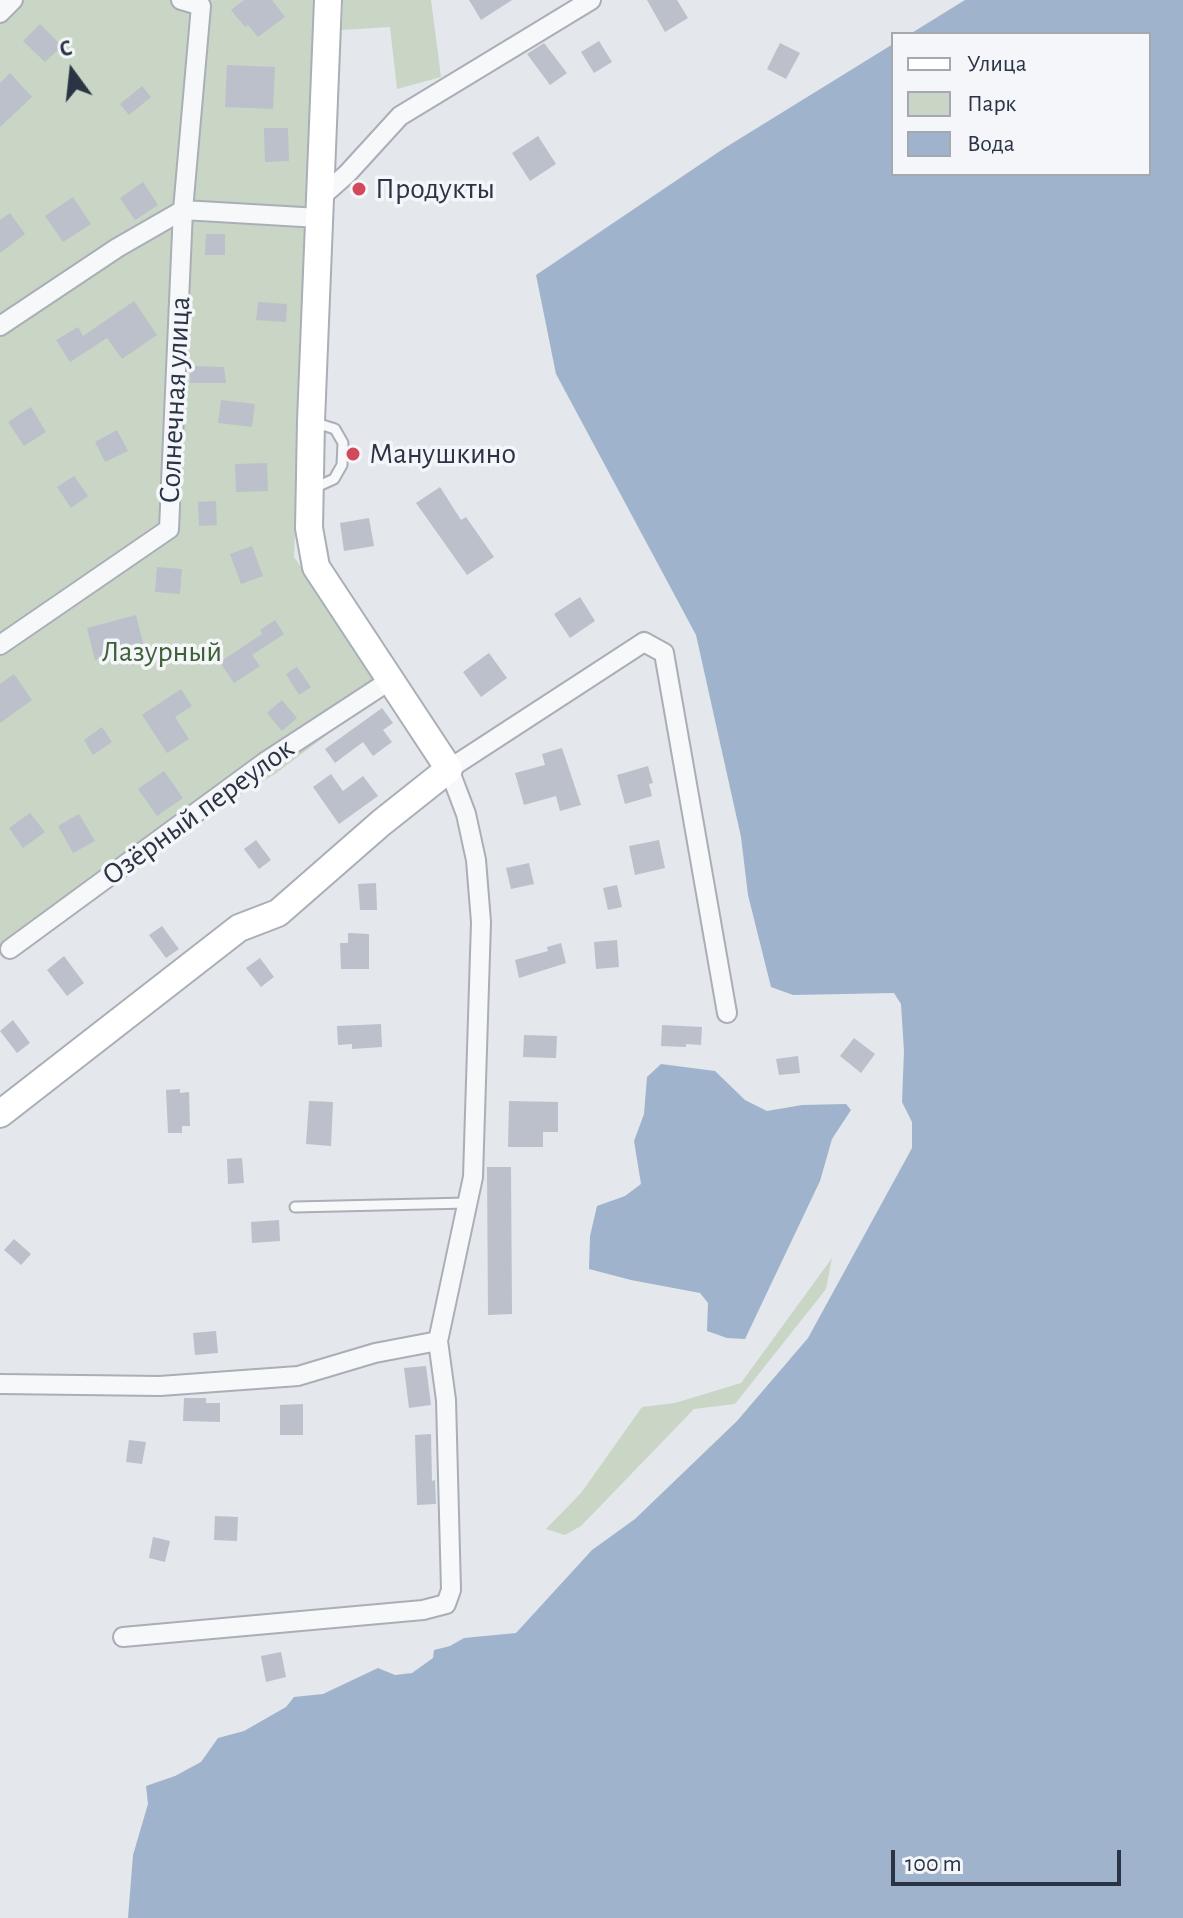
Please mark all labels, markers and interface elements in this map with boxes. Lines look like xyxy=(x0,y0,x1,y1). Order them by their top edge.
north arrow xyxy=(32,32,112,112)
legend xyxy=(891,32,1151,176)
text: С xyxy=(57,37,75,61)
text: Улица xyxy=(967,52,1027,76)
text: Парк xyxy=(967,92,1016,116)
text: Вода xyxy=(967,132,1015,156)
place label: Продукты xyxy=(375,171,495,207)
marker: Продукты xyxy=(350,180,368,198)
street label: Солнечная улица xyxy=(152,296,198,504)
place label: Манушкино xyxy=(369,436,516,472)
marker: Манушкино xyxy=(344,445,362,463)
park label: Лазурный xyxy=(102,634,222,670)
street label: Озёрный переулок xyxy=(95,730,301,894)
scale bar xyxy=(895,1834,1125,1884)
text: 100 m xyxy=(905,1852,962,1876)

